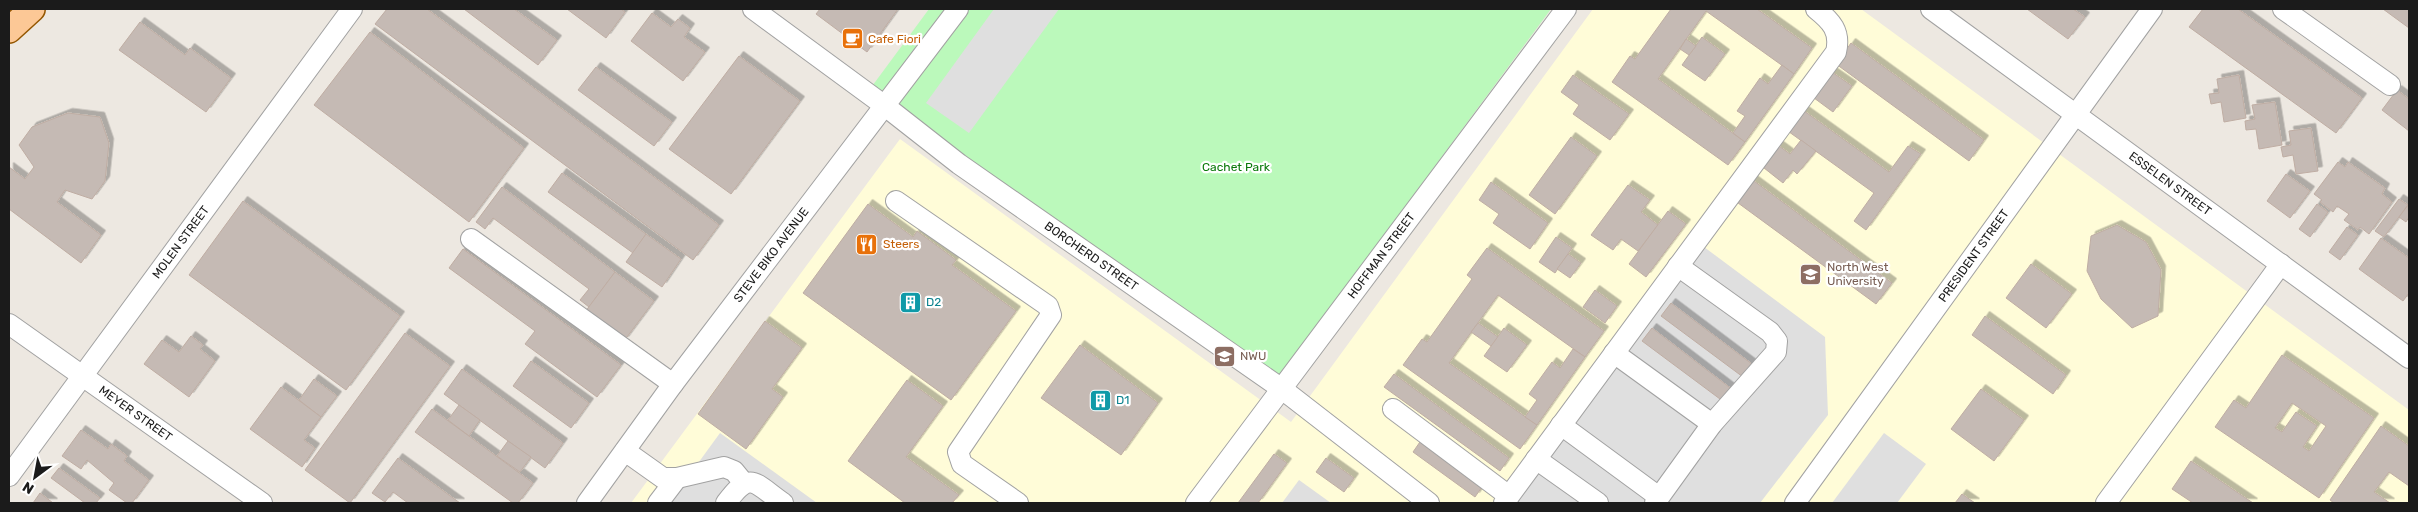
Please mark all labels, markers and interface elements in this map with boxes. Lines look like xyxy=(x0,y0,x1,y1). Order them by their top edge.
cafe icon: Cafe Fiori xyxy=(840,27,864,51)
place label: Cafe Fiori xyxy=(868,32,921,46)
street label: ESSELEN STREET xyxy=(2126,149,2214,218)
park label: Cachet Park xyxy=(1202,160,1271,174)
street label: MOLEN STREET xyxy=(149,203,212,281)
street label: STEVE BIKO AVENUE xyxy=(731,205,812,305)
street label: PRESIDENT STREET xyxy=(1936,207,2012,305)
street label: HOFFMAN STREET xyxy=(1345,210,1418,301)
street label: BORCHERD STREET xyxy=(1042,219,1141,294)
restaurant icon: Steers xyxy=(855,232,879,256)
place label: Steers xyxy=(883,237,919,251)
place label: North West University xyxy=(1827,260,1889,288)
school or university icon: North West University xyxy=(1799,262,1823,286)
building icon: D2 xyxy=(898,290,922,314)
place label: D2 xyxy=(926,295,941,309)
school or university icon: NWU xyxy=(1212,344,1236,368)
place label: NWU xyxy=(1240,349,1266,363)
street label: MEYER STREET xyxy=(96,383,175,444)
building icon: D1 xyxy=(1088,388,1112,412)
place label: D1 xyxy=(1116,393,1129,407)
north arrow xyxy=(10,452,60,502)
text: N xyxy=(20,478,37,497)

